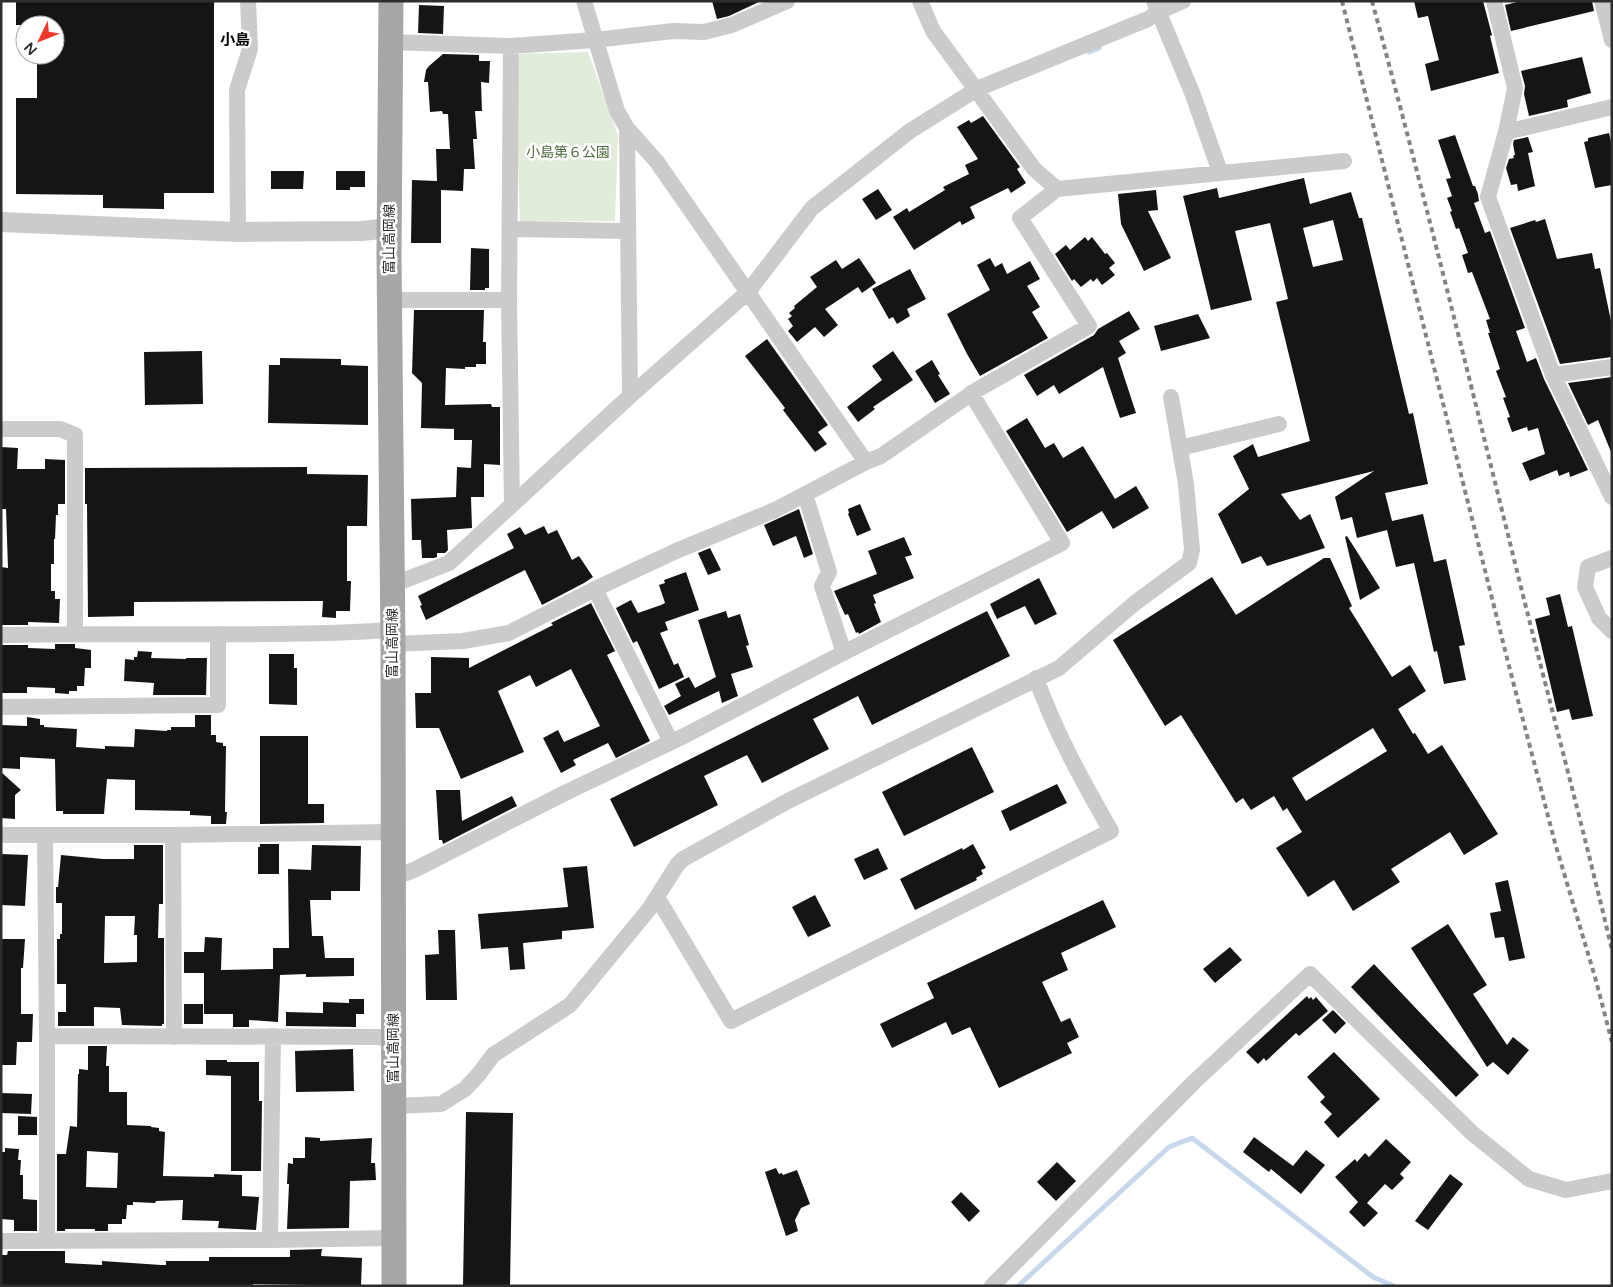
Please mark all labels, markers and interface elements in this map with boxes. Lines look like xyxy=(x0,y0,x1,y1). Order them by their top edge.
north arrow xyxy=(15,15,65,65)
district label: 小島 xyxy=(220,31,250,49)
text: N xyxy=(21,39,41,58)
park label: 小島第６公園 xyxy=(526,144,610,161)
street label: 富山高岡線 xyxy=(381,204,398,274)
street label: 富山高岡線 xyxy=(384,608,401,678)
street label: 富山高岡線 xyxy=(385,1013,402,1083)

